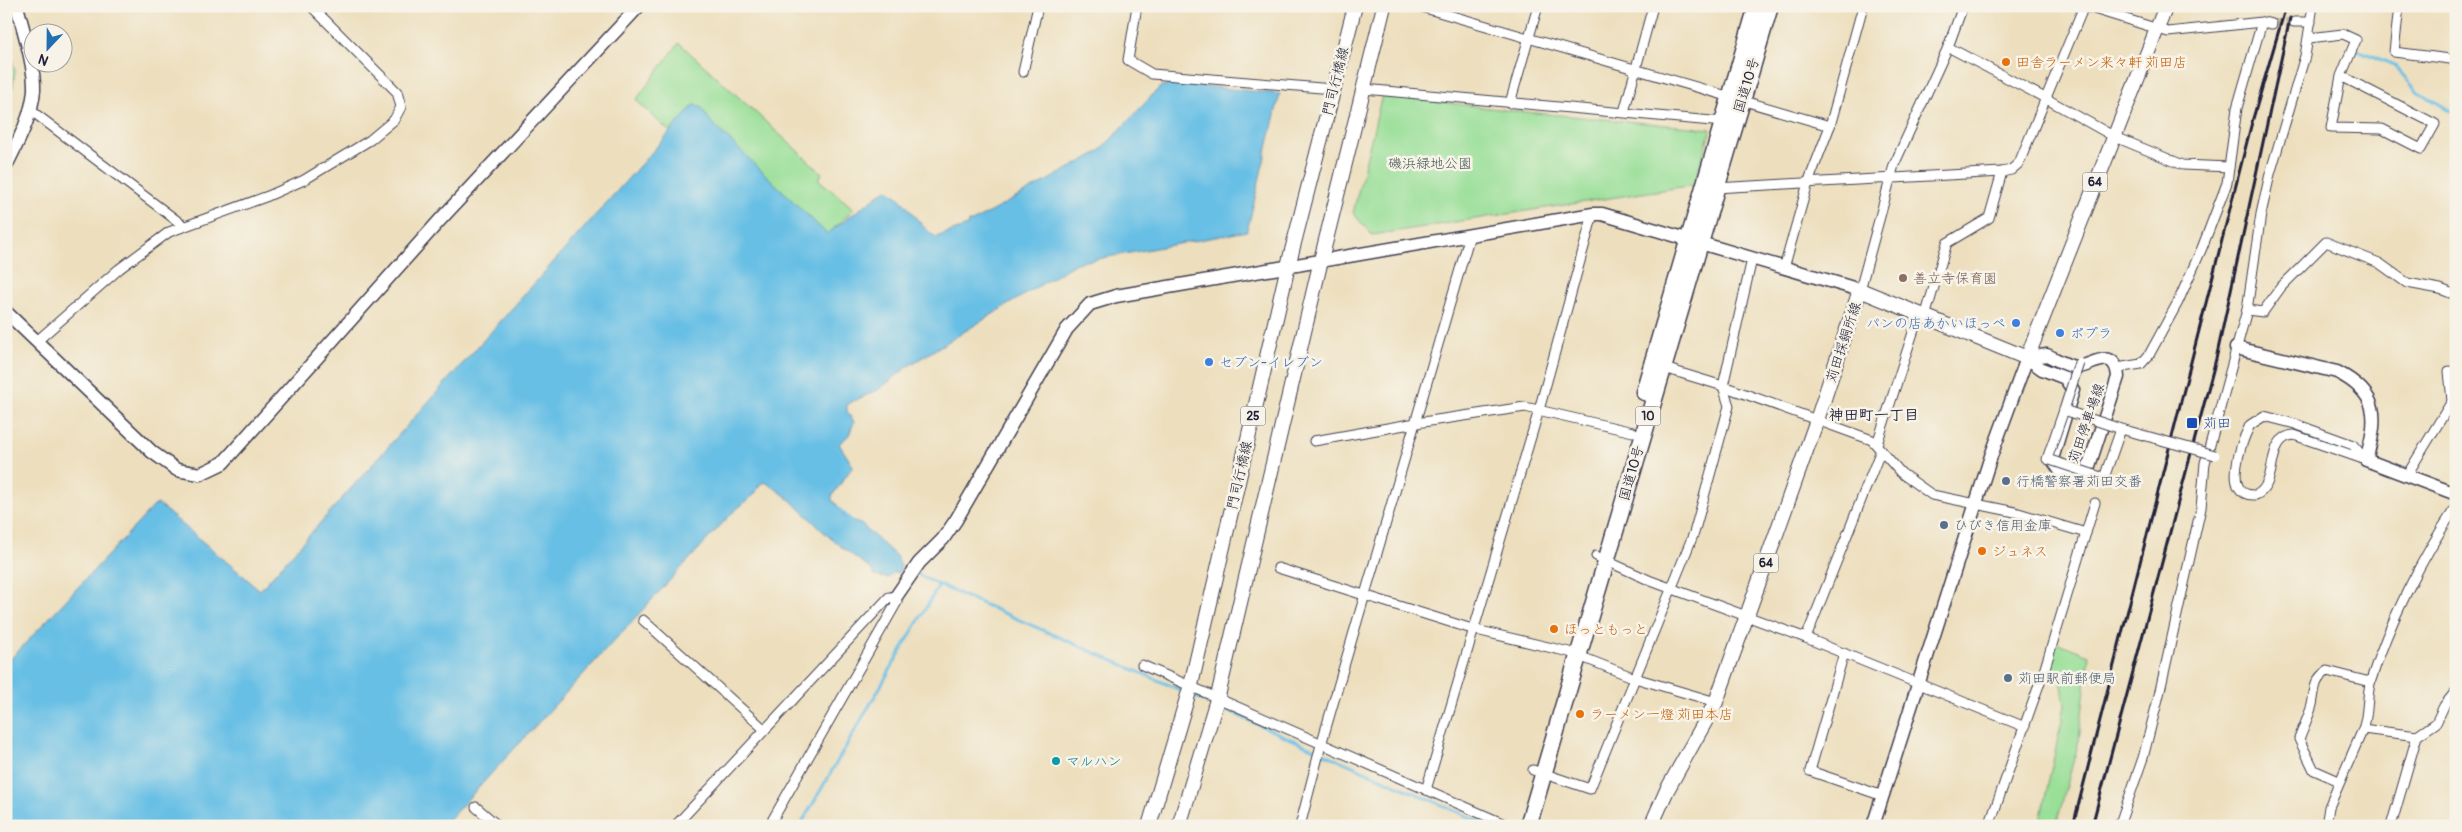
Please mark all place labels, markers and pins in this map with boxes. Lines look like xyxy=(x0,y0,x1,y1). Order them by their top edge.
place label: 田舎ラーメン来々軒 苅田店 xyxy=(2016,54,2187,71)
marker: 田舎ラーメン来々軒 苅田店 xyxy=(2000,56,2012,68)
place label: 善立寺保育園 xyxy=(1913,270,1997,287)
marker: 善立寺保育園 xyxy=(1897,272,1909,284)
place label: パンの店あかいほっぺ xyxy=(1866,315,2006,332)
marker: パンの店あかいほっぺ xyxy=(2010,317,2022,329)
place label: ポプラ xyxy=(2070,325,2112,342)
marker: ポプラ xyxy=(2054,327,2066,339)
place label: セブン-イレブン xyxy=(1219,354,1323,371)
marker: セブン-イレブン xyxy=(1203,356,1215,368)
place label: 苅田 xyxy=(2203,415,2231,432)
marker: 苅田 xyxy=(2185,416,2199,430)
place label: 行橋警察署苅田交番 xyxy=(2016,473,2142,490)
marker: 行橋警察署苅田交番 xyxy=(2000,475,2012,487)
place label: ひびき信用金庫 xyxy=(1954,517,2052,534)
marker: ひびき信用金庫 xyxy=(1938,519,1950,531)
place label: ジュネス xyxy=(1992,543,2048,560)
marker: ジュネス xyxy=(1976,545,1988,557)
place label: ほっともっと xyxy=(1564,621,1648,638)
marker: ほっともっと xyxy=(1548,623,1560,635)
place label: 苅田駅前郵便局 xyxy=(2018,670,2116,687)
marker: 苅田駅前郵便局 xyxy=(2002,672,2014,684)
place label: ラーメン一燈 苅田本店 xyxy=(1590,706,1733,723)
marker: ラーメン一燈 苅田本店 xyxy=(1574,708,1586,720)
place label: マルハン xyxy=(1066,753,1121,770)
marker: マルハン xyxy=(1050,755,1062,767)

